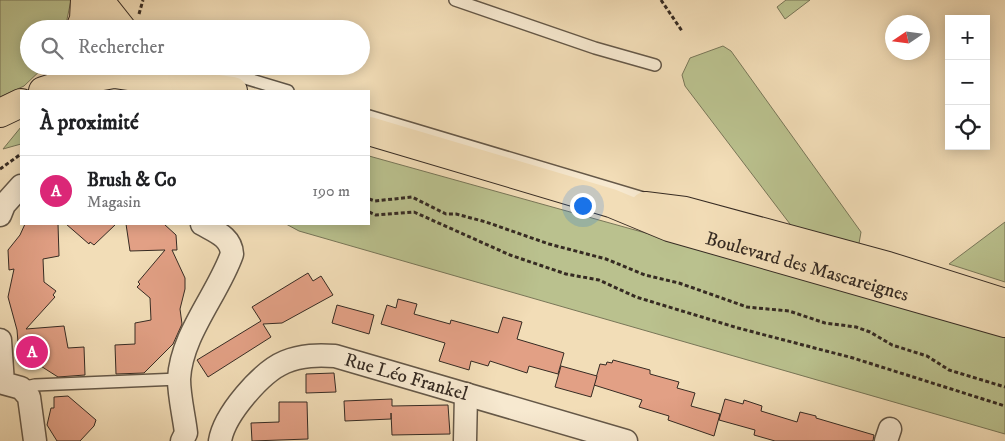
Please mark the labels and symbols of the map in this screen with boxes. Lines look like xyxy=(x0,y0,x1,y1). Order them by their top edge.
north arrow xyxy=(885,15,930,60)
your location xyxy=(570,193,596,219)
street label: Boulevard des Mascareignes xyxy=(703,227,911,306)
pin: A xyxy=(16,333,48,371)
street label: Rue Léo Frankel xyxy=(342,348,471,406)

